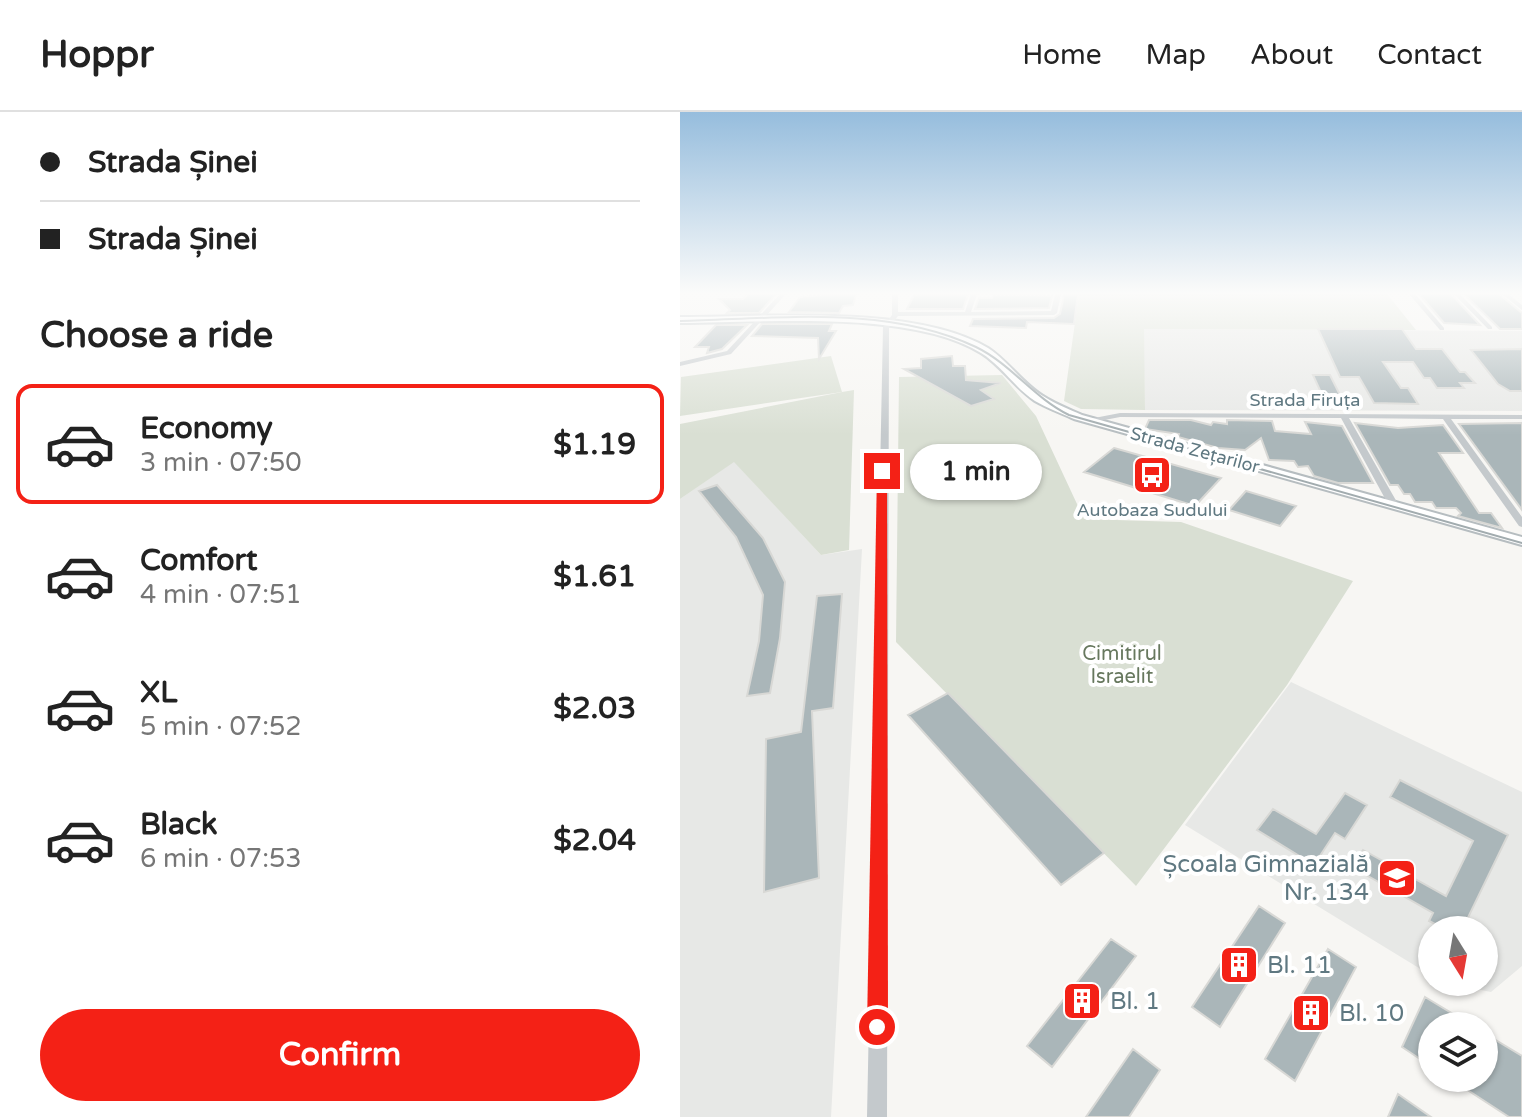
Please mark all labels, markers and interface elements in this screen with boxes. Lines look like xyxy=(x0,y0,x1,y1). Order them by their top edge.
text: Hoppr xyxy=(40,32,154,78)
text: Home xyxy=(1022,38,1102,72)
text: Map xyxy=(1146,38,1206,72)
text: About xyxy=(1250,38,1333,72)
text: Contact xyxy=(1377,38,1482,72)
text: Strada Șinei xyxy=(88,144,258,181)
text: Strada Șinei xyxy=(88,221,258,258)
text: Choose a ride xyxy=(40,314,273,357)
street label: Strada Firuța xyxy=(1250,389,1360,411)
icon: car xyxy=(44,408,116,480)
text: Economy xyxy=(140,410,273,447)
street label: Strada Zețarilor xyxy=(1128,422,1262,478)
text: $1.19 xyxy=(553,426,636,463)
callout: 1 min xyxy=(910,443,1042,499)
text: 3 min · 07:50 xyxy=(140,447,302,478)
route end xyxy=(864,453,900,489)
bus stop icon: Autobaza Sudului xyxy=(1131,454,1173,496)
text: 1 min xyxy=(941,456,1011,487)
place label: Autobaza Sudului xyxy=(1076,499,1228,521)
icon: car xyxy=(44,540,116,612)
text: Comfort xyxy=(140,542,258,579)
text: $1.61 xyxy=(553,558,636,595)
text: 4 min · 07:51 xyxy=(140,579,302,610)
park label: Cimitirul Israelit xyxy=(1082,642,1162,689)
icon: car xyxy=(44,672,116,744)
text: XL xyxy=(140,674,177,711)
text: $2.03 xyxy=(553,690,636,727)
text: 5 min · 07:52 xyxy=(140,711,302,742)
icon: car xyxy=(44,804,116,876)
text: Black xyxy=(140,806,217,843)
text: $2.04 xyxy=(553,822,636,859)
text: 6 min · 07:53 xyxy=(140,843,302,874)
place label: Școala Gimnazială Nr. 134 xyxy=(1163,850,1369,907)
school or university icon: Școala Gimnazială Nr. 134 xyxy=(1376,857,1418,899)
north arrow xyxy=(1418,916,1498,996)
map controls xyxy=(1418,916,1498,1092)
building icon: Bl. 11 xyxy=(1218,944,1260,986)
place label: Bl. 11 xyxy=(1267,951,1332,980)
building icon: Bl. 1 xyxy=(1061,980,1103,1022)
place label: Bl. 1 xyxy=(1110,987,1160,1016)
building icon: Bl. 10 xyxy=(1290,992,1332,1034)
place label: Bl. 10 xyxy=(1339,999,1404,1028)
button: Confirm xyxy=(40,1009,640,1101)
route start xyxy=(859,1009,895,1045)
button: layers xyxy=(1418,1012,1498,1092)

